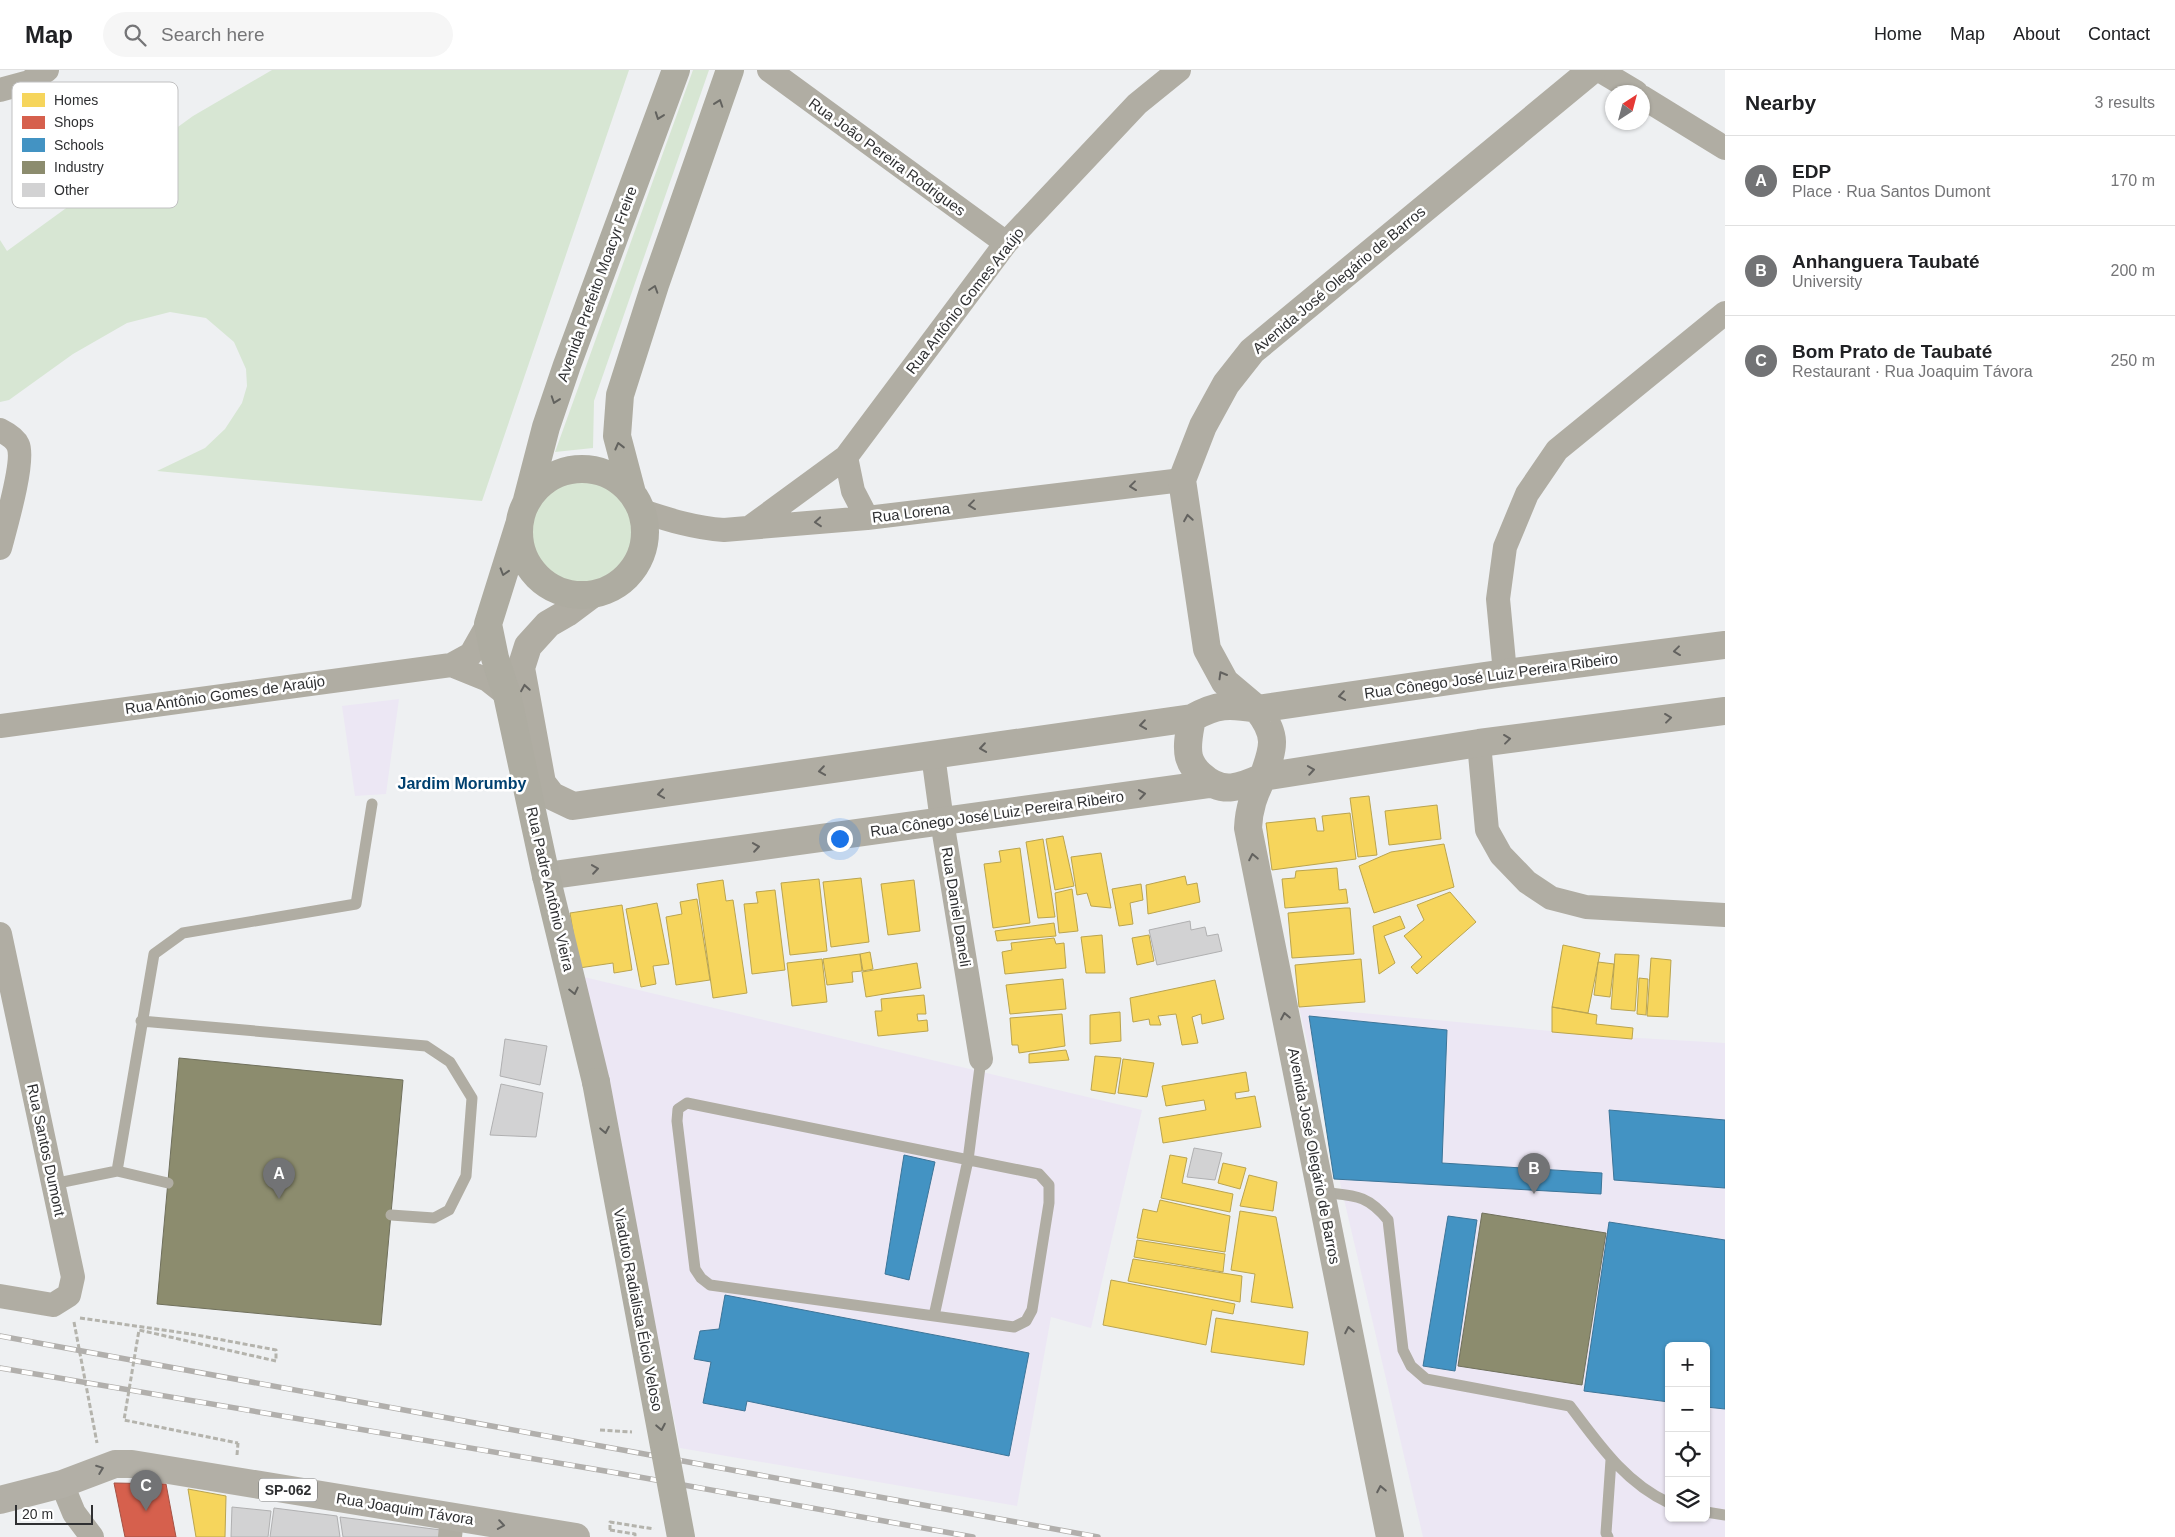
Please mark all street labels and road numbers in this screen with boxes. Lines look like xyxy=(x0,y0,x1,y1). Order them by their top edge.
street label: Rua João Pereira Rodrigues xyxy=(806,94,969,219)
street label: Avenida Prefeito Moacyr Freire xyxy=(553,184,640,384)
street label: Avenida José Olegário de Barros xyxy=(1249,202,1428,357)
street label: Rua Antônio Gomes Araújo xyxy=(902,224,1027,377)
street label: Rua Lorena xyxy=(871,499,952,526)
street label: Rua Cônego José Luiz Pereira Ribeiro xyxy=(1363,649,1619,702)
street label: Rua Antônio Gomes de Araújo xyxy=(124,672,326,717)
street label: Rua Cônego José Luiz Pereira Ribeiro xyxy=(869,787,1125,840)
street label: Rua Padre Antônio Vieira xyxy=(523,805,578,973)
street label: Rua Daniel Daneli xyxy=(939,846,974,968)
street label: Avenida José Olegário de Barros xyxy=(1285,1046,1344,1265)
street label: Rua Santos Dumont xyxy=(24,1082,69,1219)
street label: Viaduto Radialista Élcio Veloso xyxy=(610,1207,667,1413)
road number: SP-062 xyxy=(259,1478,317,1502)
street label: Rua Joaquim Távora xyxy=(335,1489,476,1528)

